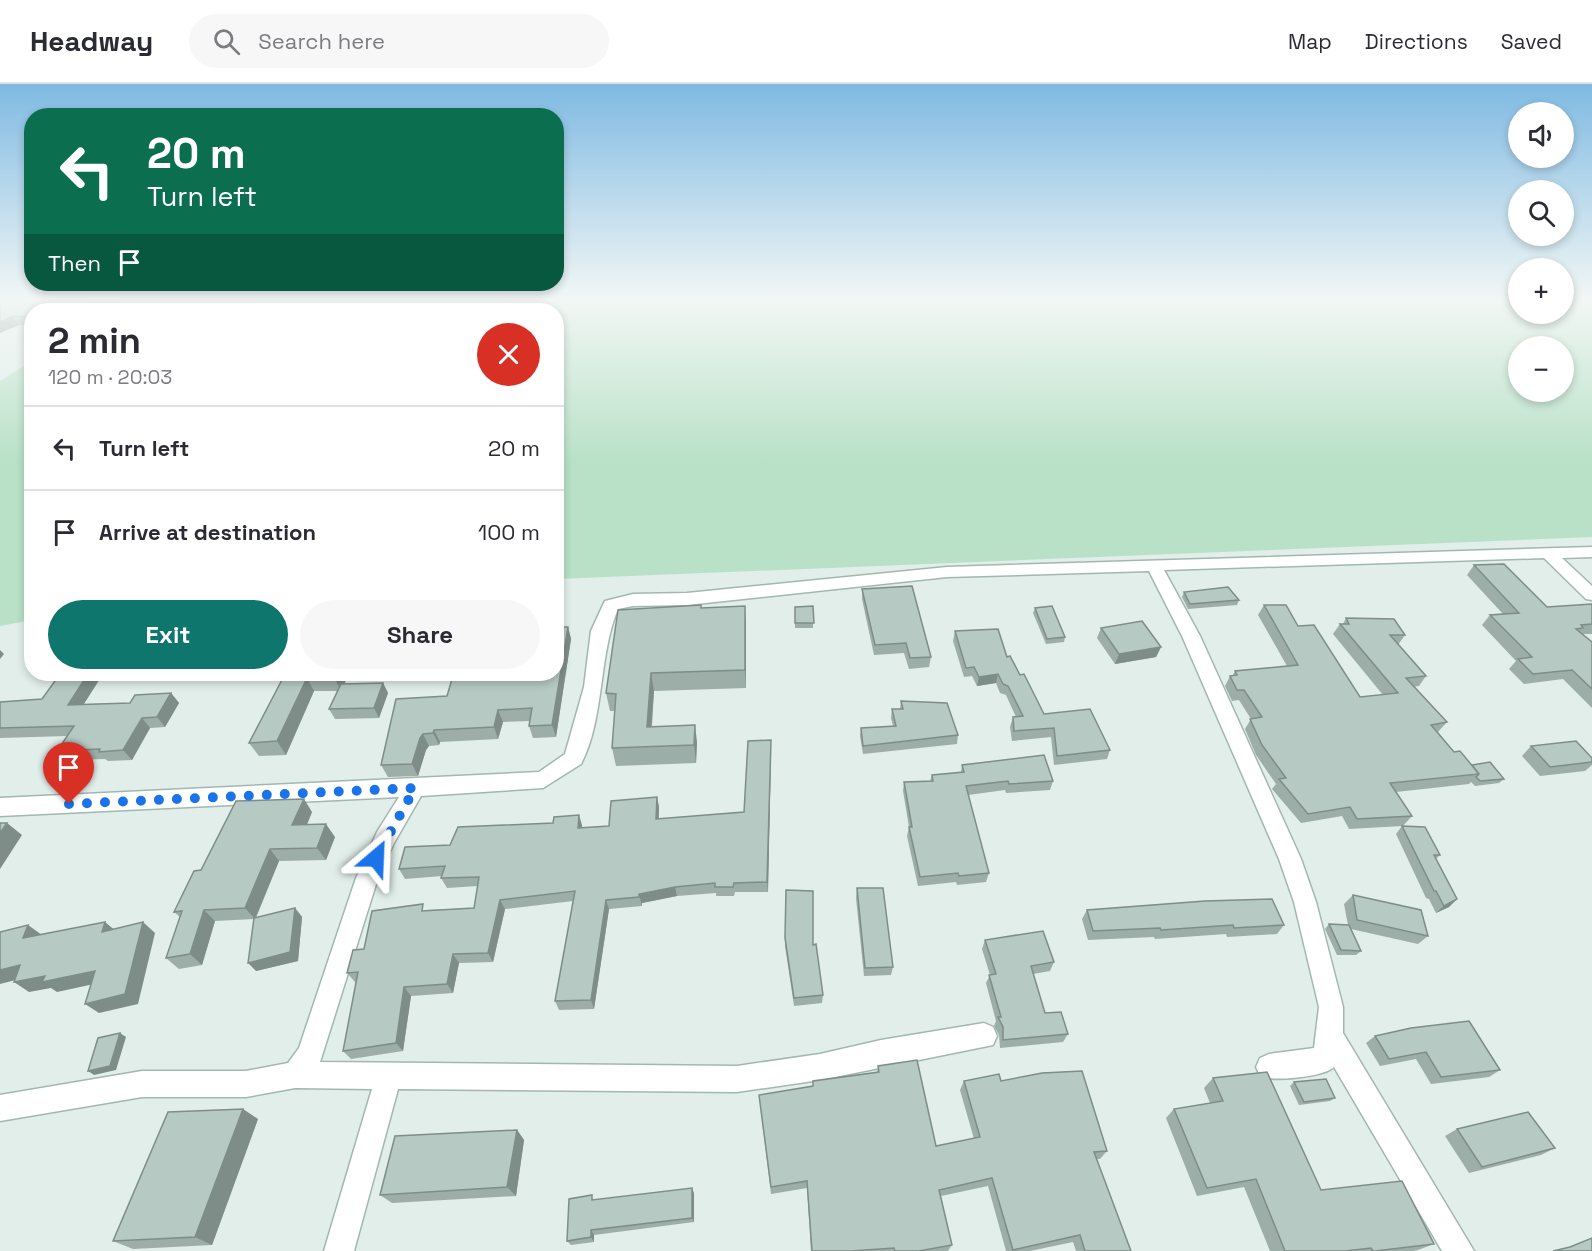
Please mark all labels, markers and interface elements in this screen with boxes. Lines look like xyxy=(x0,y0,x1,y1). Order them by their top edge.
search box xyxy=(189,14,609,68)
text: Headway xyxy=(30,23,153,59)
icon: search xyxy=(210,25,243,58)
text: Search here xyxy=(258,27,385,55)
text: Map xyxy=(1288,28,1332,55)
text: Directions xyxy=(1365,28,1468,55)
text: Saved xyxy=(1501,28,1562,55)
map controls xyxy=(1508,102,1574,402)
button: sound xyxy=(1508,102,1574,168)
text: 20 m xyxy=(147,127,246,180)
icon: left xyxy=(48,132,126,210)
text: Turn left xyxy=(147,179,257,214)
button: search xyxy=(1508,180,1574,246)
icon: arrive xyxy=(113,246,146,279)
text: Then xyxy=(48,249,101,277)
button: + xyxy=(1508,258,1574,324)
text: 2 min xyxy=(48,318,141,364)
button: close xyxy=(477,323,540,386)
button: − xyxy=(1508,336,1574,402)
text: 120 m · 20:03 xyxy=(48,364,172,390)
icon: left xyxy=(48,432,81,465)
text: Turn left xyxy=(99,434,189,462)
text: 20 m xyxy=(488,434,540,462)
icon: arrive xyxy=(48,516,81,549)
text: Arrive at destination xyxy=(99,518,316,546)
text: 100 m xyxy=(478,518,540,546)
button: Exit xyxy=(48,600,288,669)
button: Share xyxy=(300,600,540,669)
pin xyxy=(43,742,94,804)
icon: arrive xyxy=(52,751,85,784)
position arrow xyxy=(344,826,408,890)

